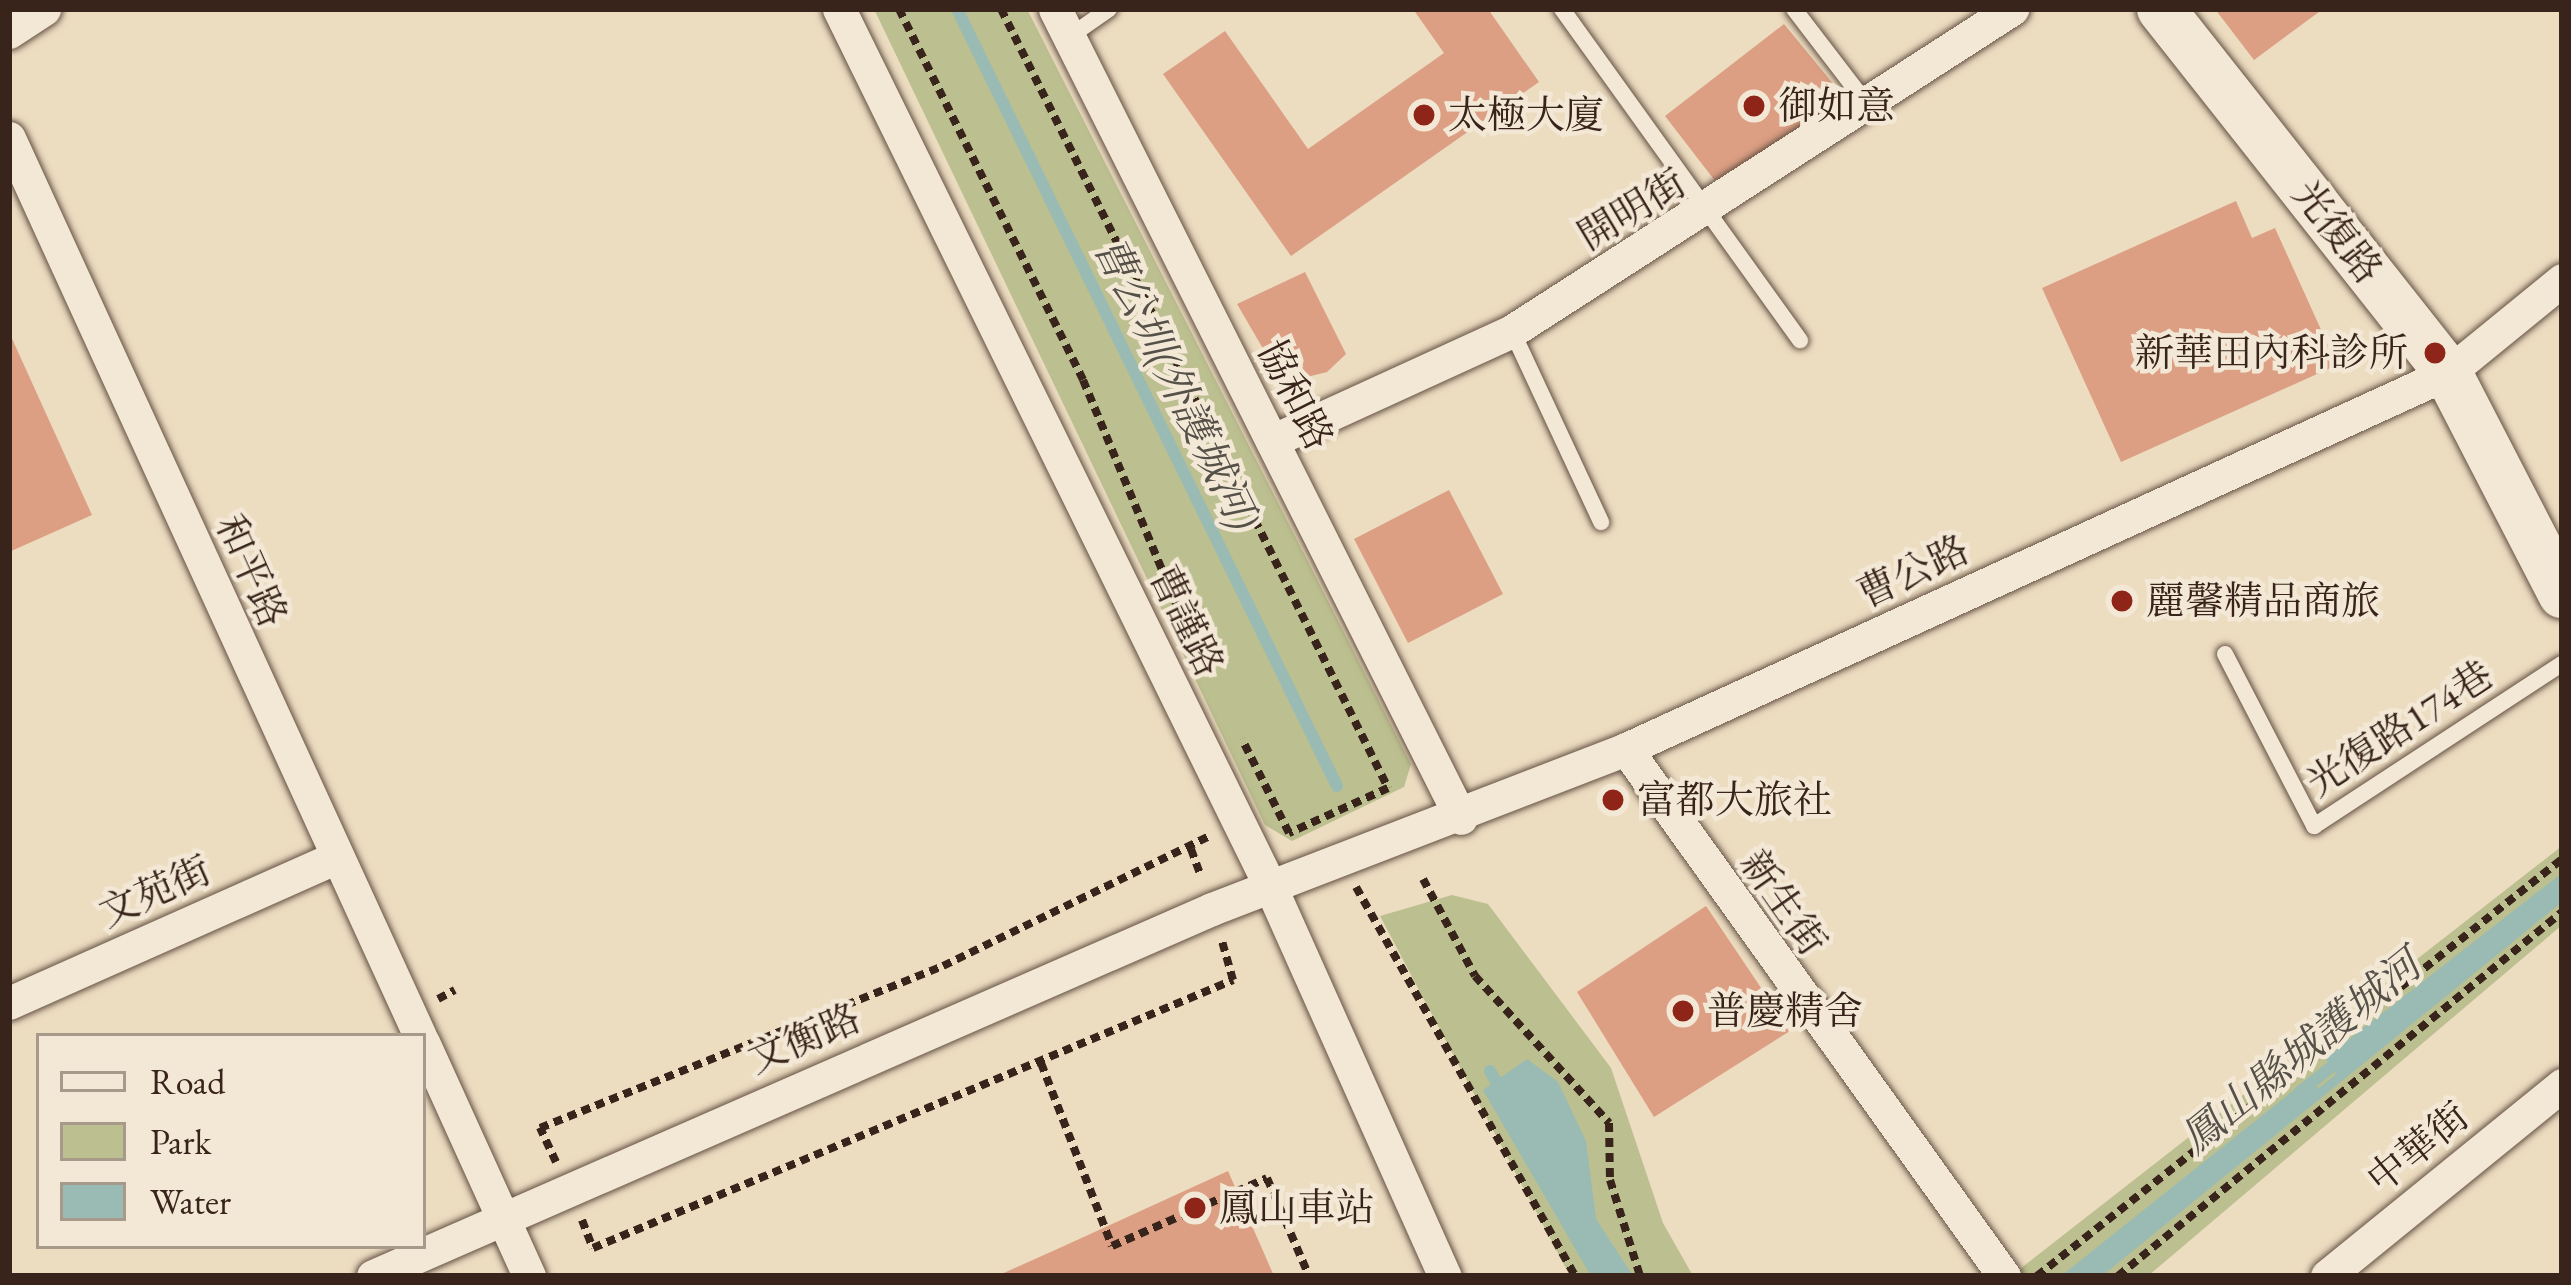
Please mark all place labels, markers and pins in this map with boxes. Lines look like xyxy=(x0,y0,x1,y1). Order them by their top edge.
place label: 御如意 xyxy=(1778,83,1895,129)
place label: 太極大廈 xyxy=(1448,92,1604,138)
marker: 御如意 xyxy=(1741,93,1767,119)
marker: 太極大廈 xyxy=(1411,102,1437,128)
place label: 新華田內科診所 xyxy=(2135,330,2408,376)
marker: 新華田內科診所 xyxy=(2419,337,2451,369)
place label: 麗馨精品商旅 xyxy=(2146,578,2380,624)
marker: 麗馨精品商旅 xyxy=(2109,588,2135,614)
place label: 富都大旅社 xyxy=(1637,777,1832,823)
marker: 富都大旅社 xyxy=(1600,787,1626,813)
place label: 普慶精舍 xyxy=(1707,988,1863,1034)
marker: 普慶精舍 xyxy=(1670,998,1696,1024)
place label: 鳳山車站 xyxy=(1219,1185,1375,1231)
marker: 鳳山車站 xyxy=(1182,1195,1208,1221)

